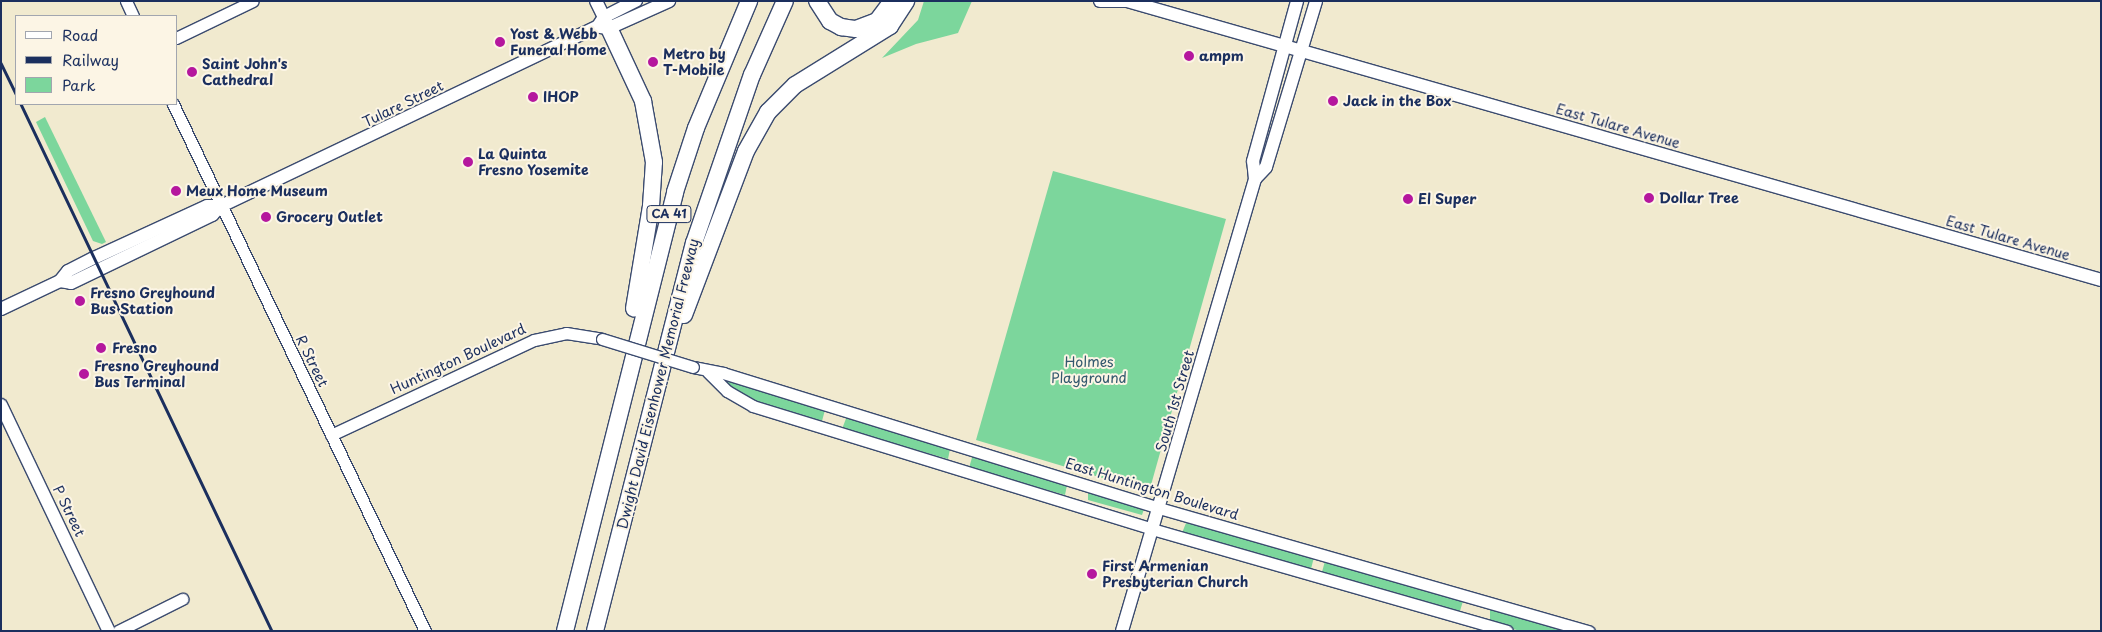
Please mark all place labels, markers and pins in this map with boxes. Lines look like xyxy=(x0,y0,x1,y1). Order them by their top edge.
place label: Yost & Webb Funeral Home xyxy=(510,26,608,58)
marker: Yost & Webb Funeral Home xyxy=(494,36,506,48)
place label: Metro by T-Mobile xyxy=(663,46,726,78)
place label: ampm xyxy=(1199,48,1244,64)
marker: ampm xyxy=(1183,50,1195,62)
place label: Saint John's Cathedral xyxy=(202,56,288,88)
marker: Metro by T-Mobile xyxy=(647,56,659,68)
marker: Saint John's Cathedral xyxy=(186,66,198,78)
place label: IHOP xyxy=(543,89,579,105)
marker: IHOP xyxy=(527,91,539,103)
place label: Jack in the Box xyxy=(1343,93,1452,109)
marker: Jack in the Box xyxy=(1327,95,1339,107)
place label: La Quinta Fresno Yosemite xyxy=(478,146,589,178)
marker: La Quinta Fresno Yosemite xyxy=(462,156,474,168)
place label: Meux Home Museum xyxy=(186,183,329,199)
marker: Meux Home Museum xyxy=(170,185,182,197)
place label: Dollar Tree xyxy=(1659,190,1739,206)
place label: El Super xyxy=(1418,191,1477,207)
marker: Dollar Tree xyxy=(1643,192,1655,204)
marker: El Super xyxy=(1402,193,1414,205)
place label: Grocery Outlet xyxy=(276,209,382,225)
marker: Grocery Outlet xyxy=(260,211,272,223)
place label: Fresno Greyhound Bus Station xyxy=(90,285,216,318)
marker: Fresno Greyhound Bus Station xyxy=(74,295,86,307)
place label: Fresno xyxy=(112,340,157,356)
marker: Fresno xyxy=(94,341,108,355)
place label: Fresno Greyhound Bus Terminal xyxy=(94,358,220,391)
marker: Fresno Greyhound Bus Terminal xyxy=(78,368,90,380)
place label: First Armenian Presbyterian Church xyxy=(1102,558,1249,590)
marker: First Armenian Presbyterian Church xyxy=(1086,568,1098,580)

